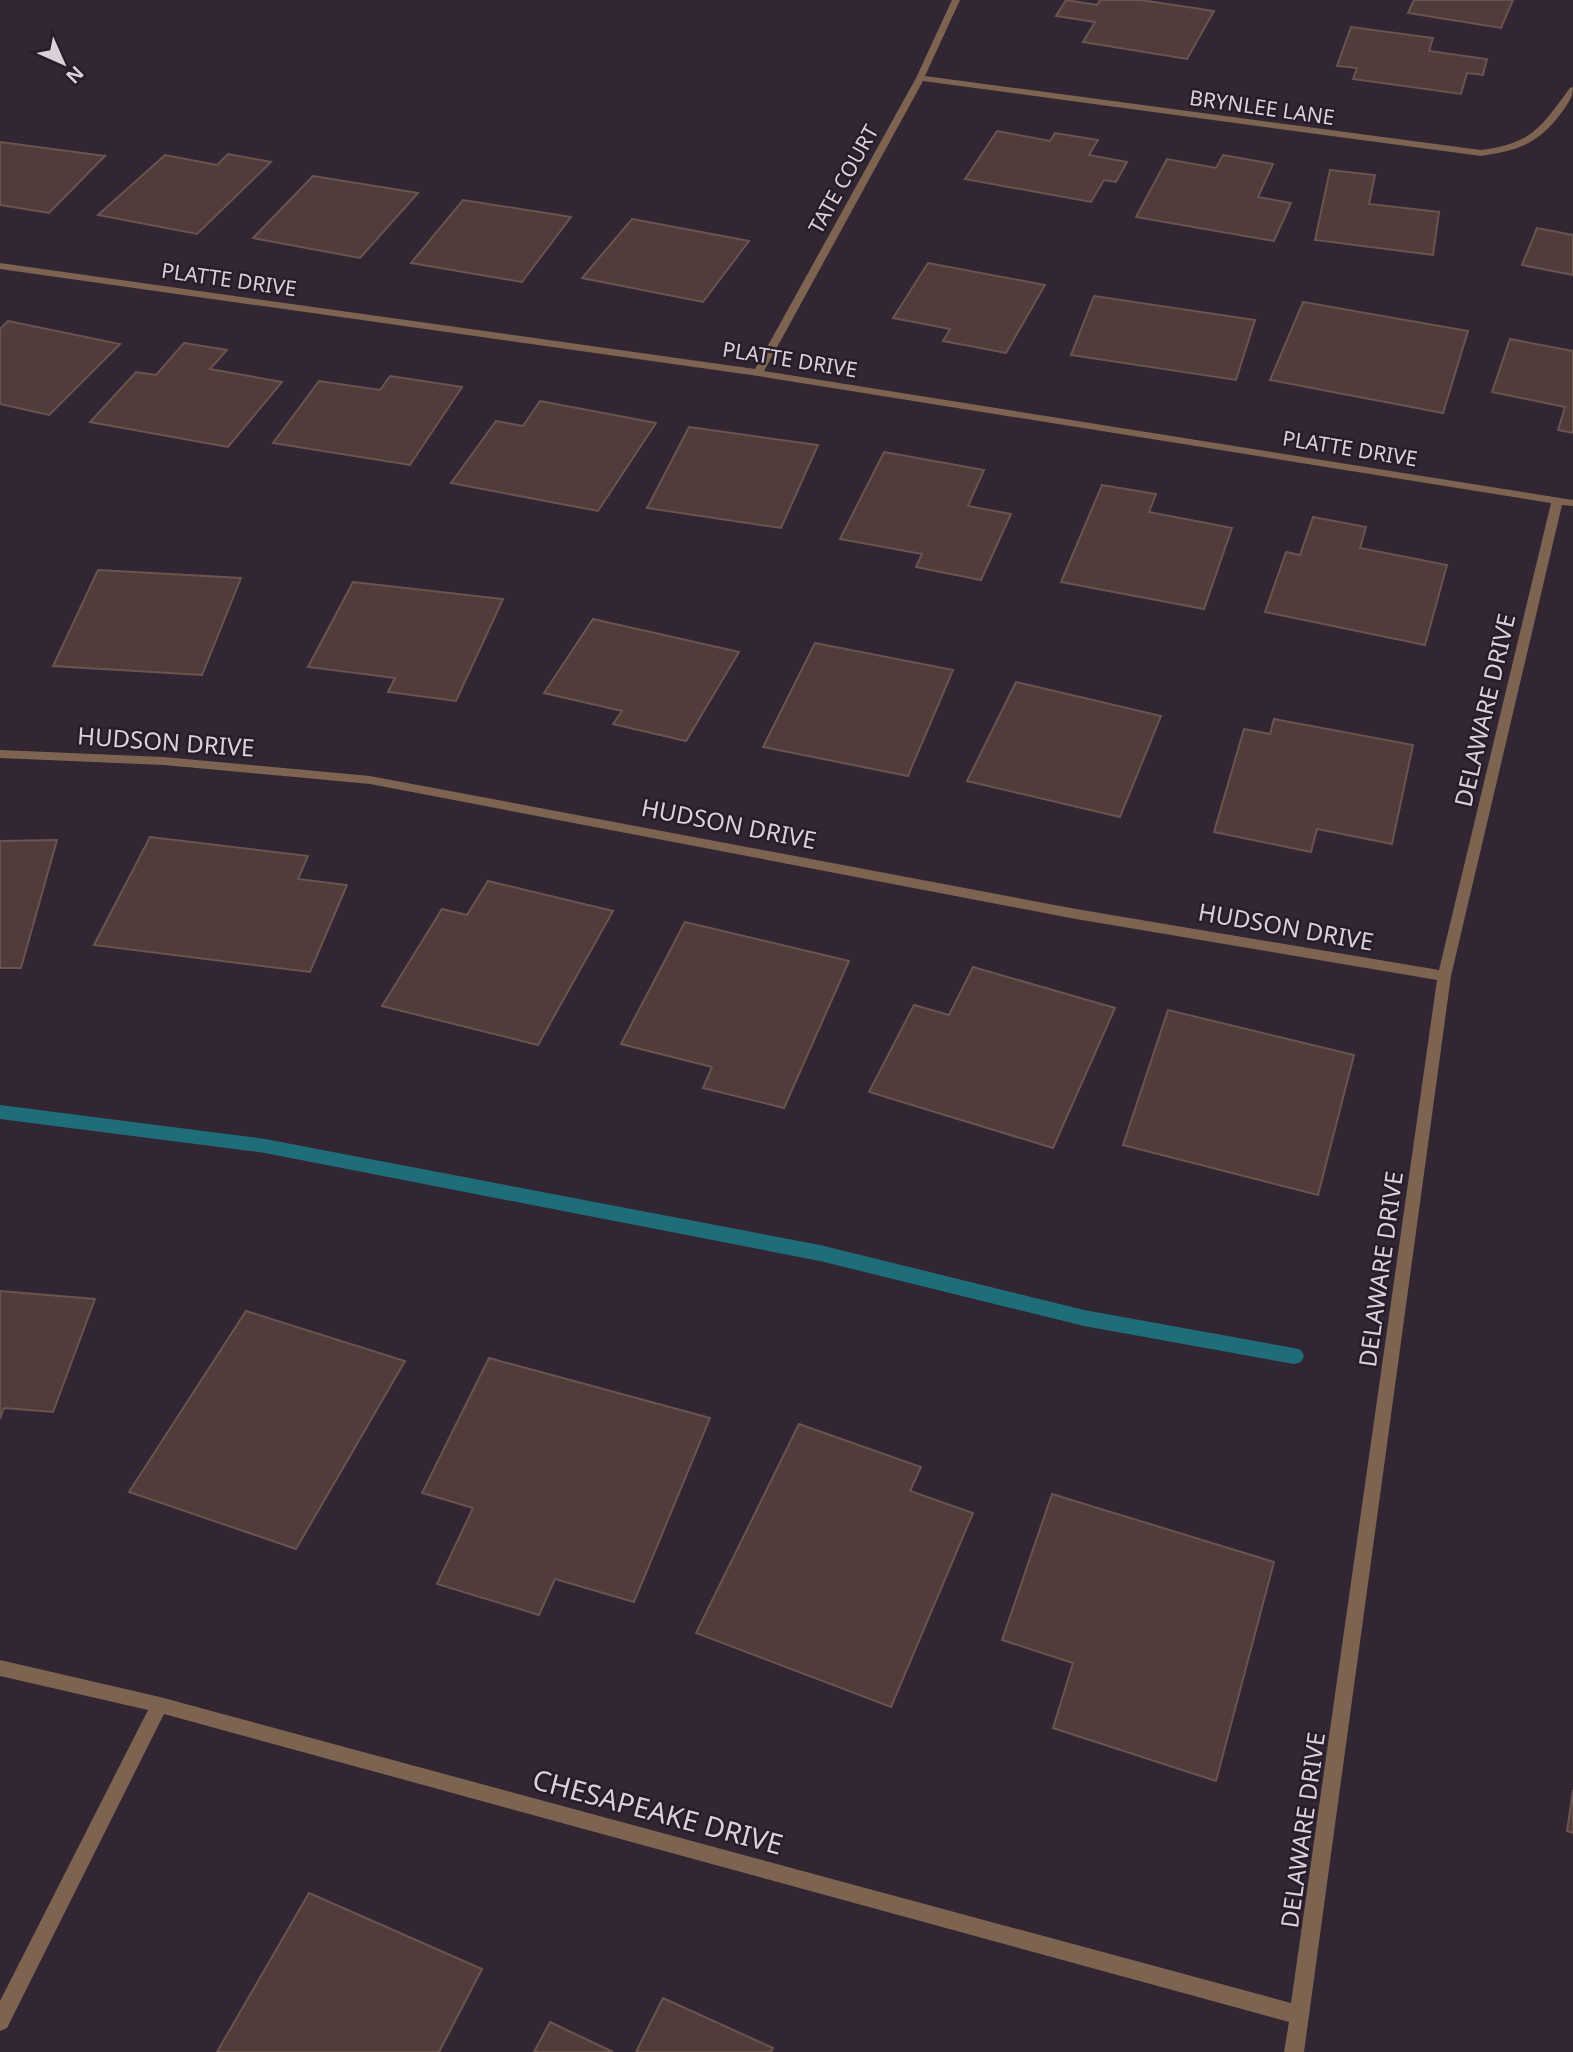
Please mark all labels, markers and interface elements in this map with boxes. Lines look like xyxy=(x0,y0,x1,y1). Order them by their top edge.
north arrow xyxy=(28,28,98,98)
text: N xyxy=(60,60,90,90)
street label: BRYNLEE LANE xyxy=(1188,83,1336,131)
street label: TATE COURT xyxy=(802,119,885,238)
street label: PLATTE DRIVE xyxy=(160,256,298,302)
street label: PLATTE DRIVE xyxy=(720,335,860,383)
street label: PLATTE DRIVE xyxy=(1280,424,1420,472)
street label: DELAWARE DRIVE xyxy=(1446,610,1522,810)
street label: HUDSON DRIVE xyxy=(76,718,256,764)
street label: HUDSON DRIVE xyxy=(639,790,819,856)
street label: HUDSON DRIVE xyxy=(1196,894,1376,958)
street label: DELAWARE DRIVE xyxy=(1350,1169,1410,1369)
street label: DELAWARE DRIVE xyxy=(1272,1730,1332,1930)
street label: CHESAPEAKE DRIVE xyxy=(529,1759,787,1863)

